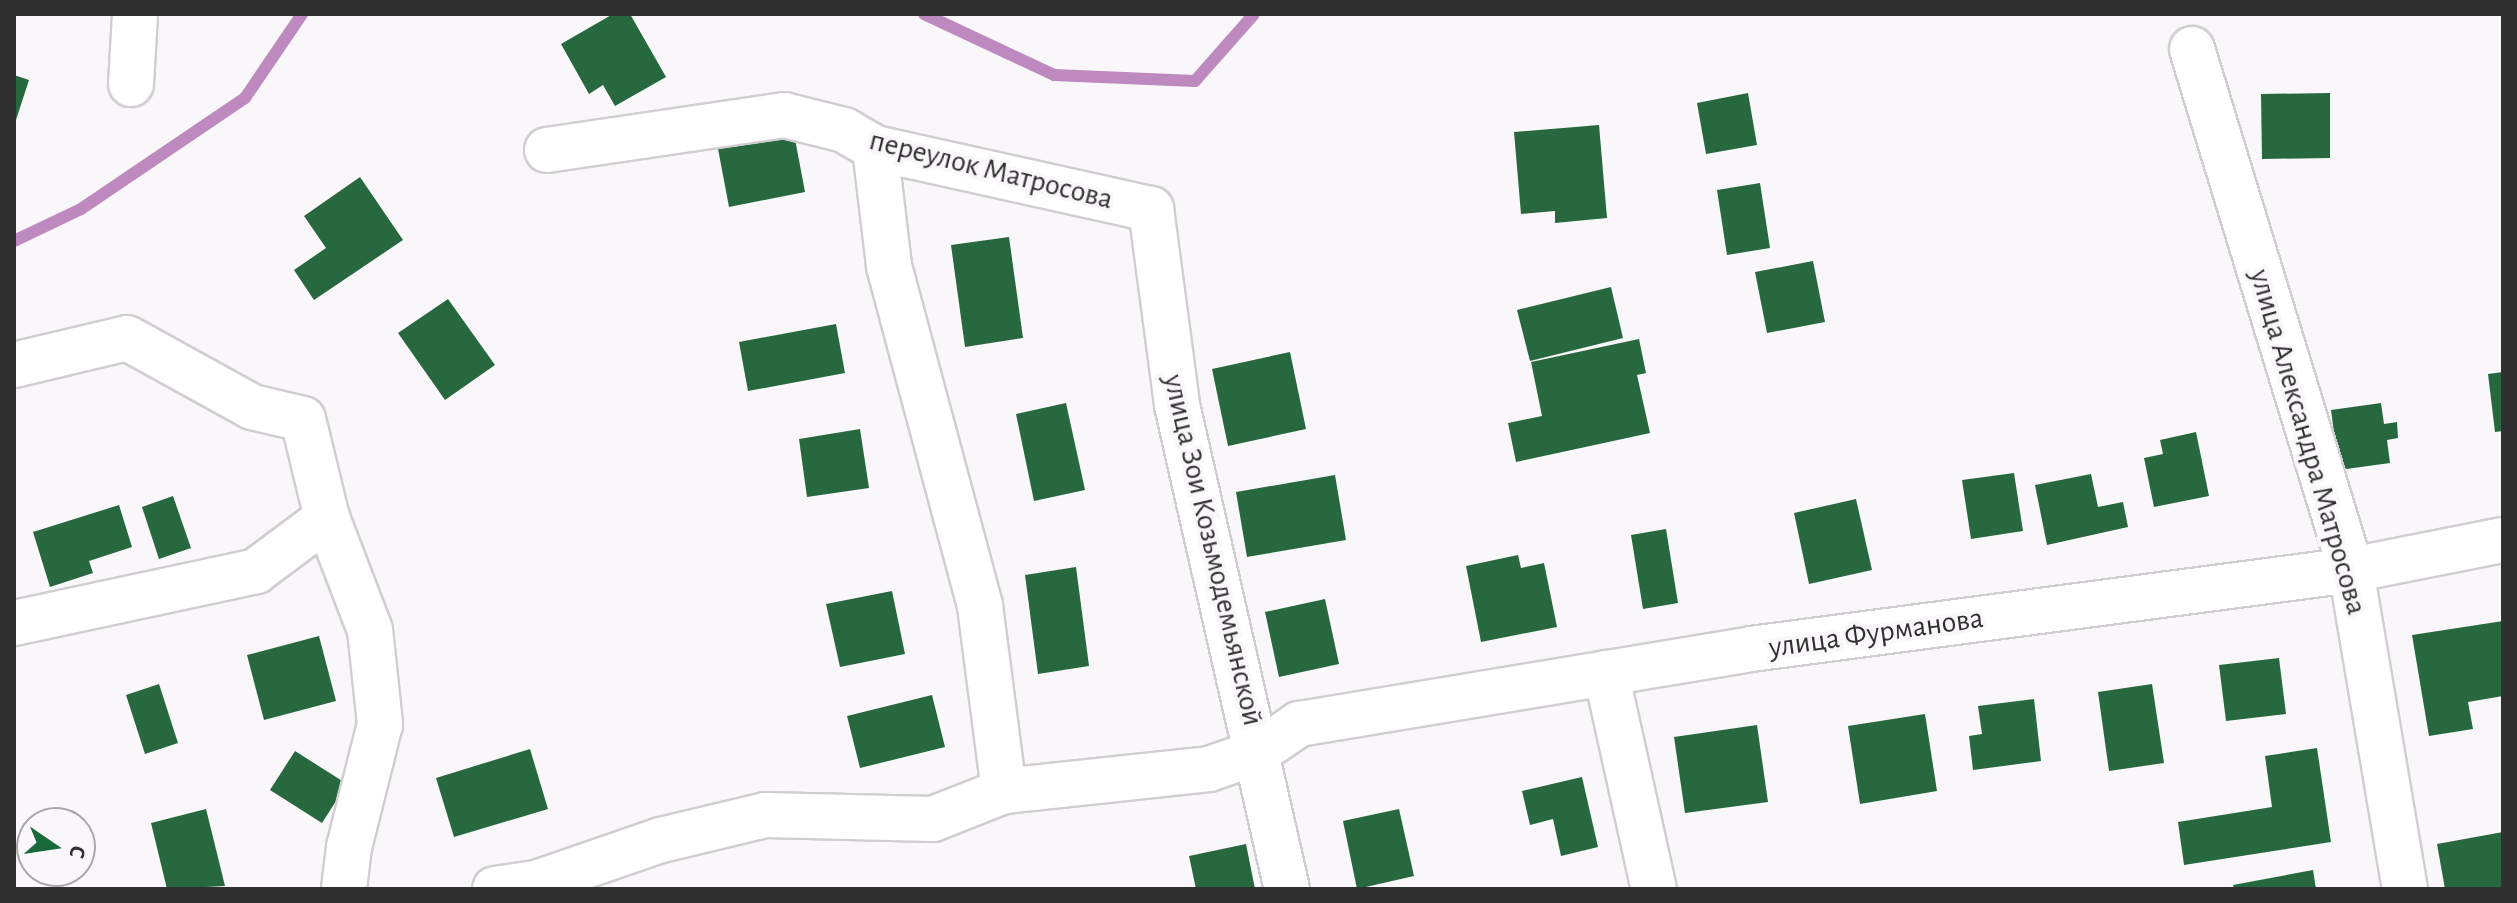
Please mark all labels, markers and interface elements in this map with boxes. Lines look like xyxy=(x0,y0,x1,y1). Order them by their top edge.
street label: переулок Матросова xyxy=(866,122,1116,218)
street label: улица Александра Матросова xyxy=(2241,265,2375,619)
street label: улица Зои Козьмодемьянской xyxy=(1155,371,1271,729)
street label: улица Фурманова xyxy=(1766,600,1986,666)
north arrow xyxy=(16,807,96,887)
text: С xyxy=(65,844,90,860)

